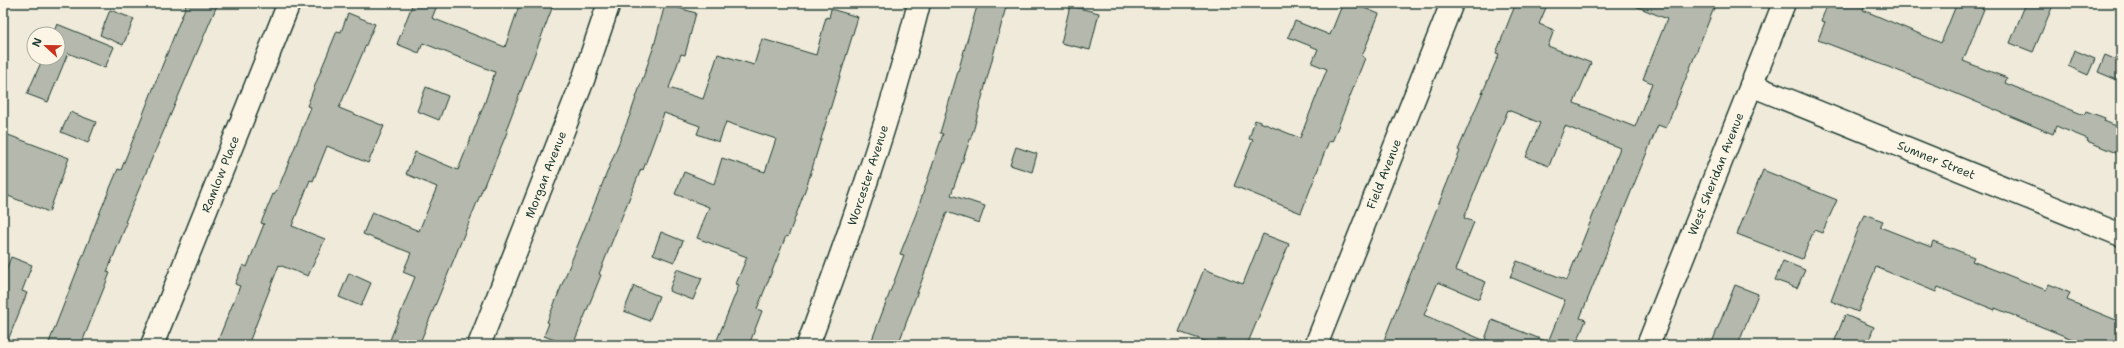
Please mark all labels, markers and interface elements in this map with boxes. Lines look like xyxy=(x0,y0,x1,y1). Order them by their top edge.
north arrow xyxy=(26,26,66,66)
text: N xyxy=(29,35,46,49)
street label: West Sheridan Avenue xyxy=(1684,110,1748,238)
street label: Worcester Avenue xyxy=(844,123,892,228)
street label: Morgan Avenue xyxy=(522,129,570,221)
street label: Ramlow Place xyxy=(198,133,243,215)
street label: Field Avenue xyxy=(1363,136,1405,211)
street label: Sumner Street xyxy=(1895,137,1978,183)

